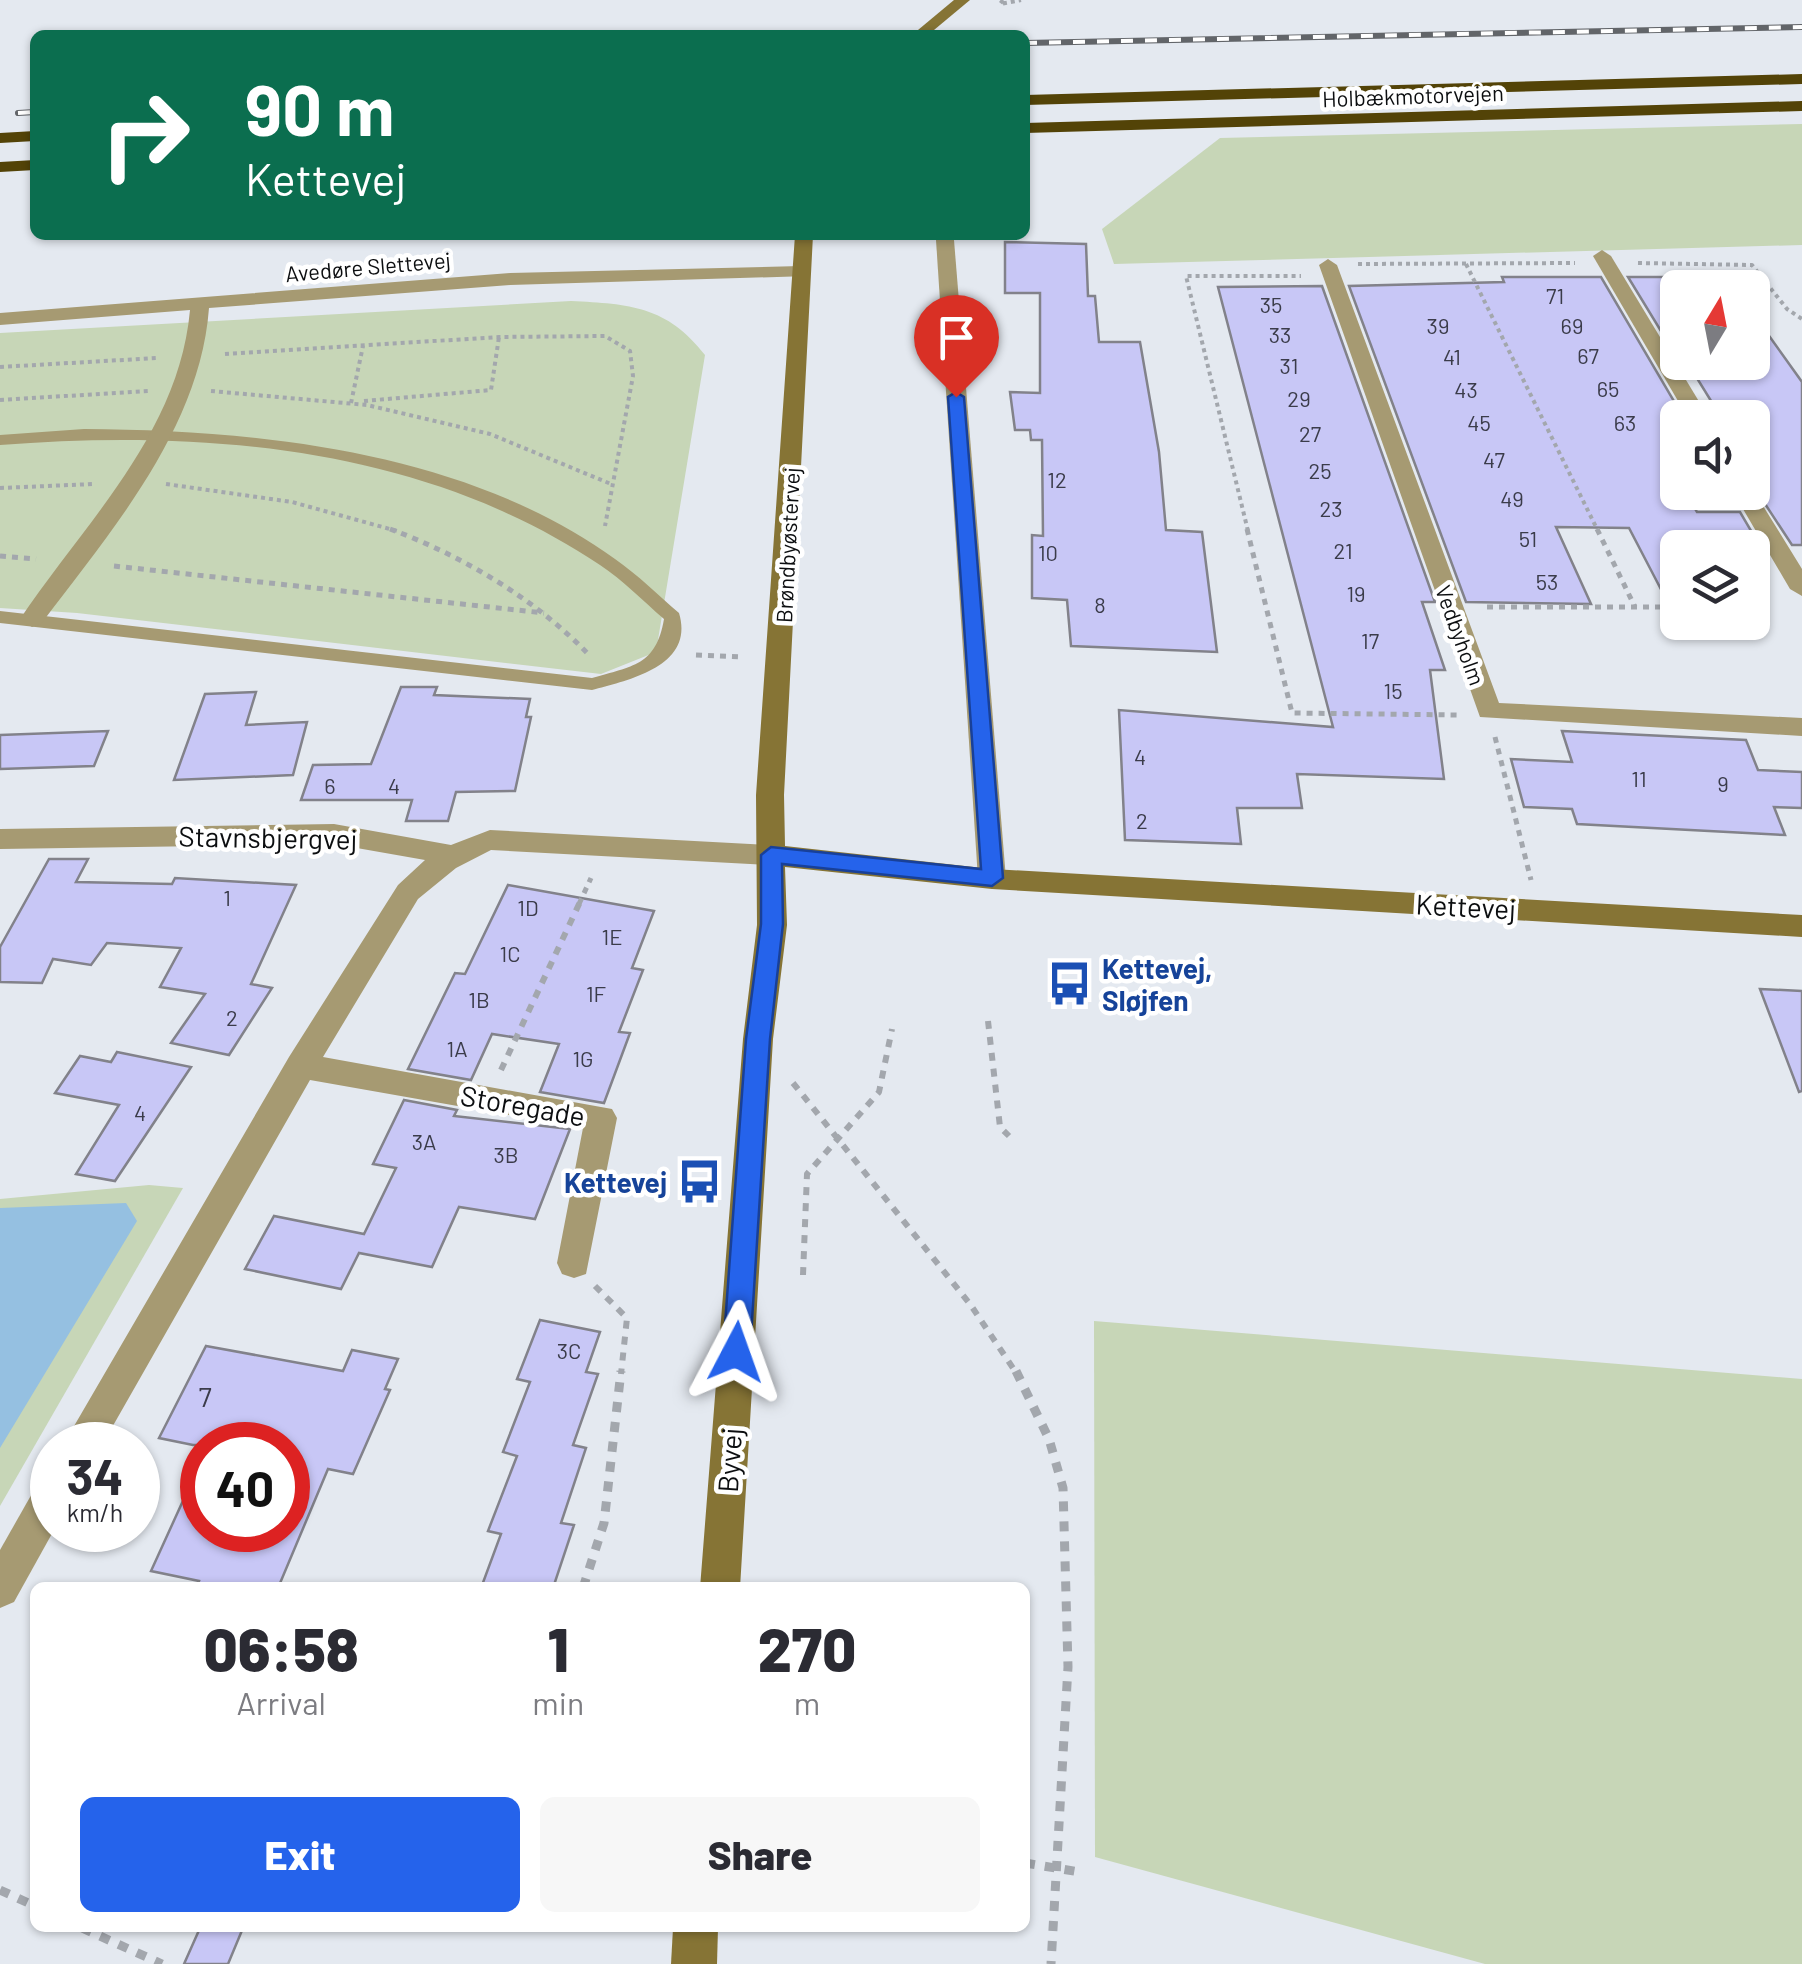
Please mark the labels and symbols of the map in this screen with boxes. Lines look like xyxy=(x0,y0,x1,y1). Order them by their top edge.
street label: Holbækmotorvejen xyxy=(1322,79,1504,111)
street label: Avedøre Slettevej xyxy=(284,246,452,286)
north arrow xyxy=(1660,270,1770,380)
house number: 71 xyxy=(1546,282,1564,308)
house number: 35 xyxy=(1260,291,1282,317)
pin xyxy=(914,295,999,398)
house number: 39 xyxy=(1427,312,1449,338)
house number: 69 xyxy=(1561,312,1583,338)
house number: 33 xyxy=(1269,321,1291,347)
house number: 67 xyxy=(1577,342,1599,368)
house number: 41 xyxy=(1443,343,1461,369)
house number: 31 xyxy=(1280,352,1298,378)
house number: 65 xyxy=(1597,375,1619,401)
house number: 43 xyxy=(1454,376,1478,402)
house number: 29 xyxy=(1287,385,1311,411)
house number: 45 xyxy=(1467,409,1491,435)
house number: 63 xyxy=(1614,409,1636,435)
house number: 27 xyxy=(1299,420,1321,446)
house number: 47 xyxy=(1483,446,1505,472)
house number: 25 xyxy=(1308,457,1332,483)
street label: Brøndbyøstervej xyxy=(770,466,804,624)
house number: 12 xyxy=(1047,466,1067,492)
house number: 49 xyxy=(1500,485,1524,511)
house number: 23 xyxy=(1320,495,1343,521)
house number: 51 xyxy=(1519,525,1537,551)
house number: 21 xyxy=(1333,537,1353,563)
house number: 10 xyxy=(1038,539,1058,565)
house number: 53 xyxy=(1536,568,1558,594)
house number: 19 xyxy=(1346,580,1366,606)
street label: Vedbyholm xyxy=(1431,581,1491,689)
house number: 8 xyxy=(1094,591,1106,617)
house number: 17 xyxy=(1361,627,1379,653)
house number: 15 xyxy=(1383,677,1403,703)
house number: 4 xyxy=(1134,743,1146,769)
house number: 11 xyxy=(1631,765,1647,791)
house number: 9 xyxy=(1717,770,1729,796)
house number: 6 xyxy=(324,772,336,798)
house number: 4 xyxy=(388,772,400,798)
house number: 2 xyxy=(1136,807,1148,833)
street label: Stavnsbjergvej xyxy=(178,818,358,856)
house number: 1 xyxy=(223,884,231,910)
street label: Kettevej xyxy=(1415,886,1517,926)
house number: 1D xyxy=(517,894,539,920)
house number: 1E xyxy=(601,923,623,949)
house number: 1C xyxy=(499,940,521,966)
place label: Kettevej, Sløjfen xyxy=(1102,951,1213,1017)
bus stop icon: Kettevej, Sløjfen xyxy=(1045,960,1093,1008)
house number: 1F xyxy=(586,980,607,1006)
house number: 1B xyxy=(468,986,490,1012)
house number: 2 xyxy=(226,1004,238,1030)
house number: 1A xyxy=(446,1035,468,1061)
house number: 1G xyxy=(572,1045,594,1071)
street label: Storegade xyxy=(458,1077,588,1133)
house number: 4 xyxy=(134,1099,146,1125)
house number: 3A xyxy=(412,1128,436,1154)
house number: 3B xyxy=(493,1141,519,1167)
bus stop icon: Kettevej xyxy=(676,1158,724,1206)
place label: Kettevej xyxy=(564,1165,667,1199)
position arrow xyxy=(684,1300,788,1404)
house number: 3C xyxy=(557,1337,581,1363)
house number: 7 xyxy=(198,1379,212,1413)
speed limit sign: 40 xyxy=(180,1422,310,1552)
street label: Byvej xyxy=(710,1426,748,1494)

